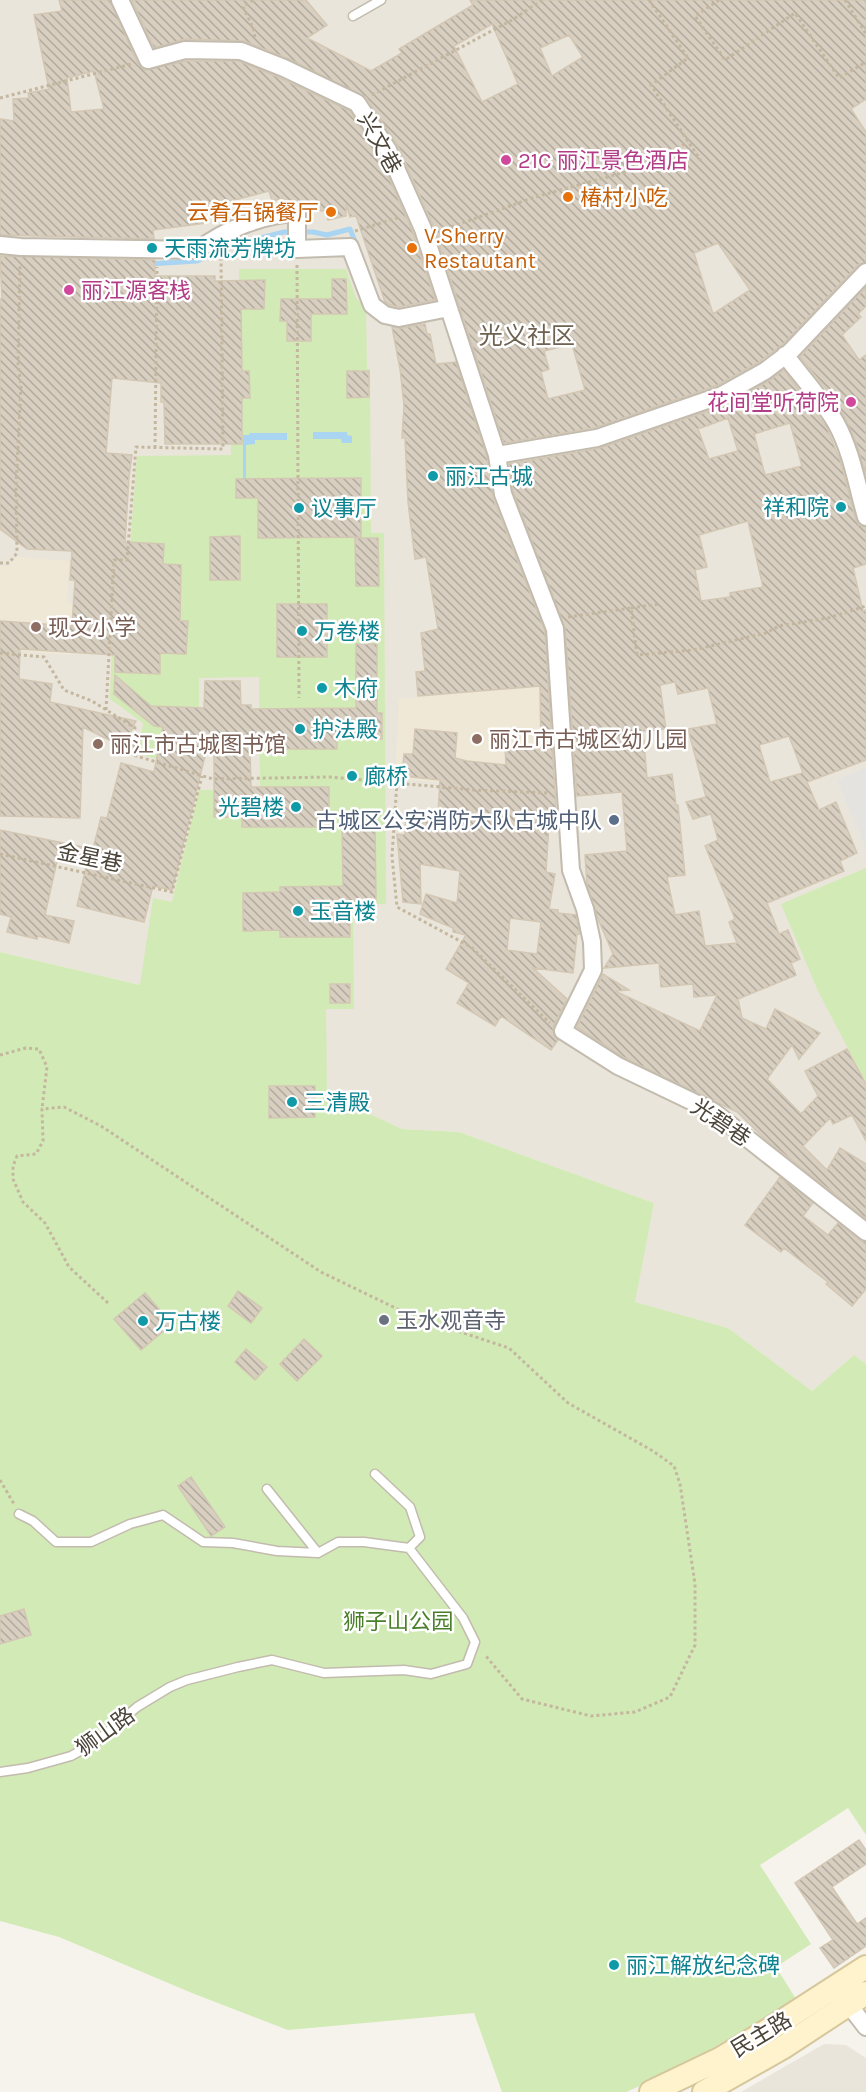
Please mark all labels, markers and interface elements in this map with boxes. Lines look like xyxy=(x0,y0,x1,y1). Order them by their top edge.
street label: 兴文巷 xyxy=(352,108,406,179)
place label: 21C 丽江景色酒店 xyxy=(518,148,689,174)
marker: 21C 丽江景色酒店 xyxy=(499,153,513,167)
place label: 椿村小吃 xyxy=(580,185,668,211)
marker: 椿村小吃 xyxy=(561,190,575,204)
place label: 云肴石锅餐厅 xyxy=(187,200,319,226)
marker: 云肴石锅餐厅 xyxy=(324,205,338,219)
place label: V.Sherry Restautant xyxy=(424,223,536,274)
place label: 天雨流芳牌坊 xyxy=(164,236,296,262)
marker: 天雨流芳牌坊 xyxy=(145,241,159,255)
marker: V.Sherry Restautant xyxy=(405,241,419,255)
place label: 丽江源客栈 xyxy=(81,278,191,304)
marker: 丽江源客栈 xyxy=(62,283,76,297)
district label: 光义社区 xyxy=(479,322,575,350)
place label: 花间堂听荷院 xyxy=(707,390,839,416)
marker: 花间堂听荷院 xyxy=(844,395,858,409)
place label: 丽江古城 xyxy=(445,464,533,490)
marker: 丽江古城 xyxy=(426,469,440,483)
place label: 祥和院 xyxy=(763,495,829,521)
place label: 议事厅 xyxy=(311,496,377,522)
marker: 祥和院 xyxy=(834,500,848,514)
marker: 议事厅 xyxy=(292,501,306,515)
place label: 现文小学 xyxy=(48,615,136,641)
place label: 万卷楼 xyxy=(314,619,380,645)
marker: 现文小学 xyxy=(29,620,43,634)
marker: 万卷楼 xyxy=(295,624,309,638)
place label: 木府 xyxy=(334,676,378,702)
marker: 木府 xyxy=(315,681,329,695)
place label: 护法殿 xyxy=(312,717,378,743)
marker: 护法殿 xyxy=(293,722,307,736)
place label: 丽江市古城区幼儿园 xyxy=(489,727,687,753)
place label: 丽江市古城图书馆 xyxy=(110,732,286,758)
marker: 丽江市古城区幼儿园 xyxy=(470,732,484,746)
marker: 丽江市古城图书馆 xyxy=(91,737,105,751)
place label: 廊桥 xyxy=(364,764,408,790)
marker: 廊桥 xyxy=(345,769,359,783)
place label: 光碧楼 xyxy=(218,795,284,821)
marker: 光碧楼 xyxy=(289,800,303,814)
place label: 古城区公安消防大队古城中队 xyxy=(316,808,602,834)
marker: 古城区公安消防大队古城中队 xyxy=(607,813,621,827)
street label: 金星巷 xyxy=(55,838,125,878)
place label: 玉音楼 xyxy=(310,899,376,925)
marker: 玉音楼 xyxy=(291,904,305,918)
place label: 三清殿 xyxy=(304,1090,370,1116)
street label: 光碧巷 xyxy=(686,1094,755,1152)
marker: 三清殿 xyxy=(285,1095,299,1109)
place label: 玉水观音寺 xyxy=(396,1308,506,1334)
place label: 万古楼 xyxy=(155,1309,221,1335)
marker: 玉水观音寺 xyxy=(377,1313,391,1327)
marker: 万古楼 xyxy=(136,1314,150,1328)
park label: 狮子山公园 xyxy=(343,1609,453,1635)
street label: 狮山路 xyxy=(71,1702,140,1762)
place label: 丽江解放纪念碑 xyxy=(626,1953,780,1979)
marker: 丽江解放纪念碑 xyxy=(607,1958,621,1972)
street label: 民主路 xyxy=(727,2007,797,2063)

